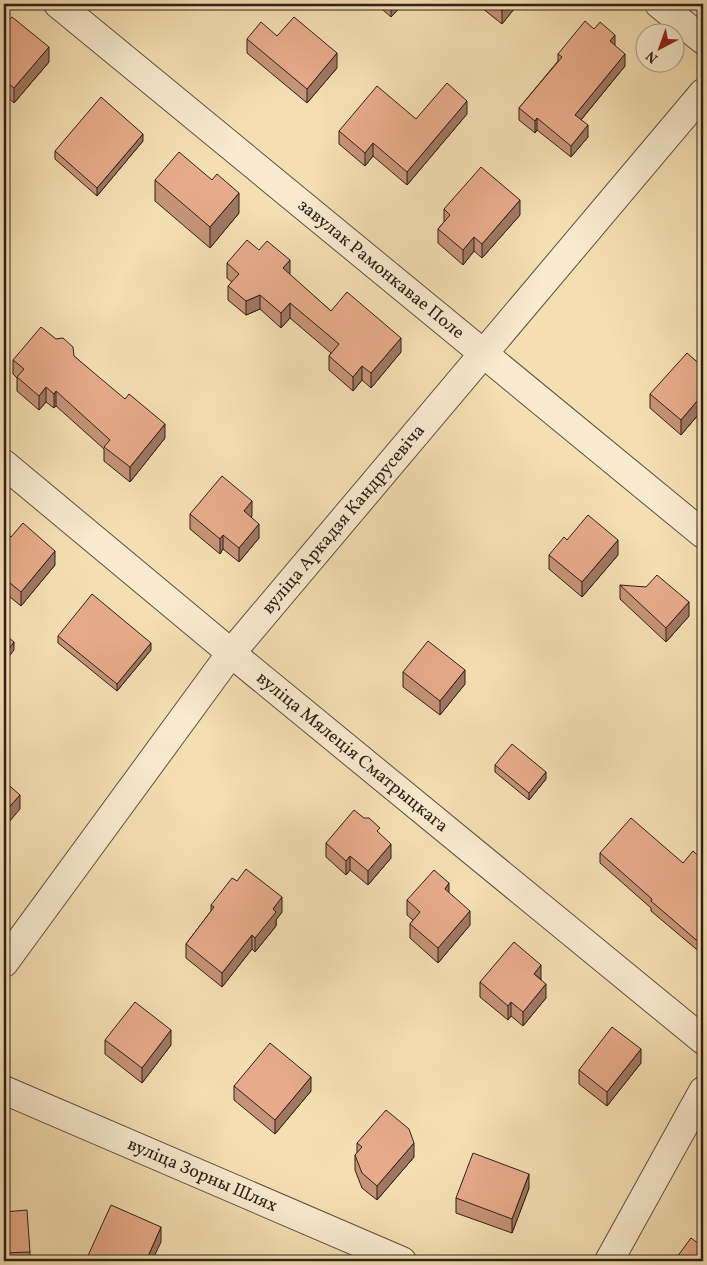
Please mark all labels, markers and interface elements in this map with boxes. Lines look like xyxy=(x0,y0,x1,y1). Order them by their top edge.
north arrow xyxy=(634,22,684,72)
text: N xyxy=(642,46,663,67)
street label: завулак Рамонкавае Поле xyxy=(292,193,470,345)
street label: вуліца Аркадзя Кандрусевіча xyxy=(256,419,431,620)
street label: вуліца Мялеція Сматрыцкага xyxy=(251,666,454,839)
street label: вуліца Зорны Шлях xyxy=(124,1132,281,1219)

